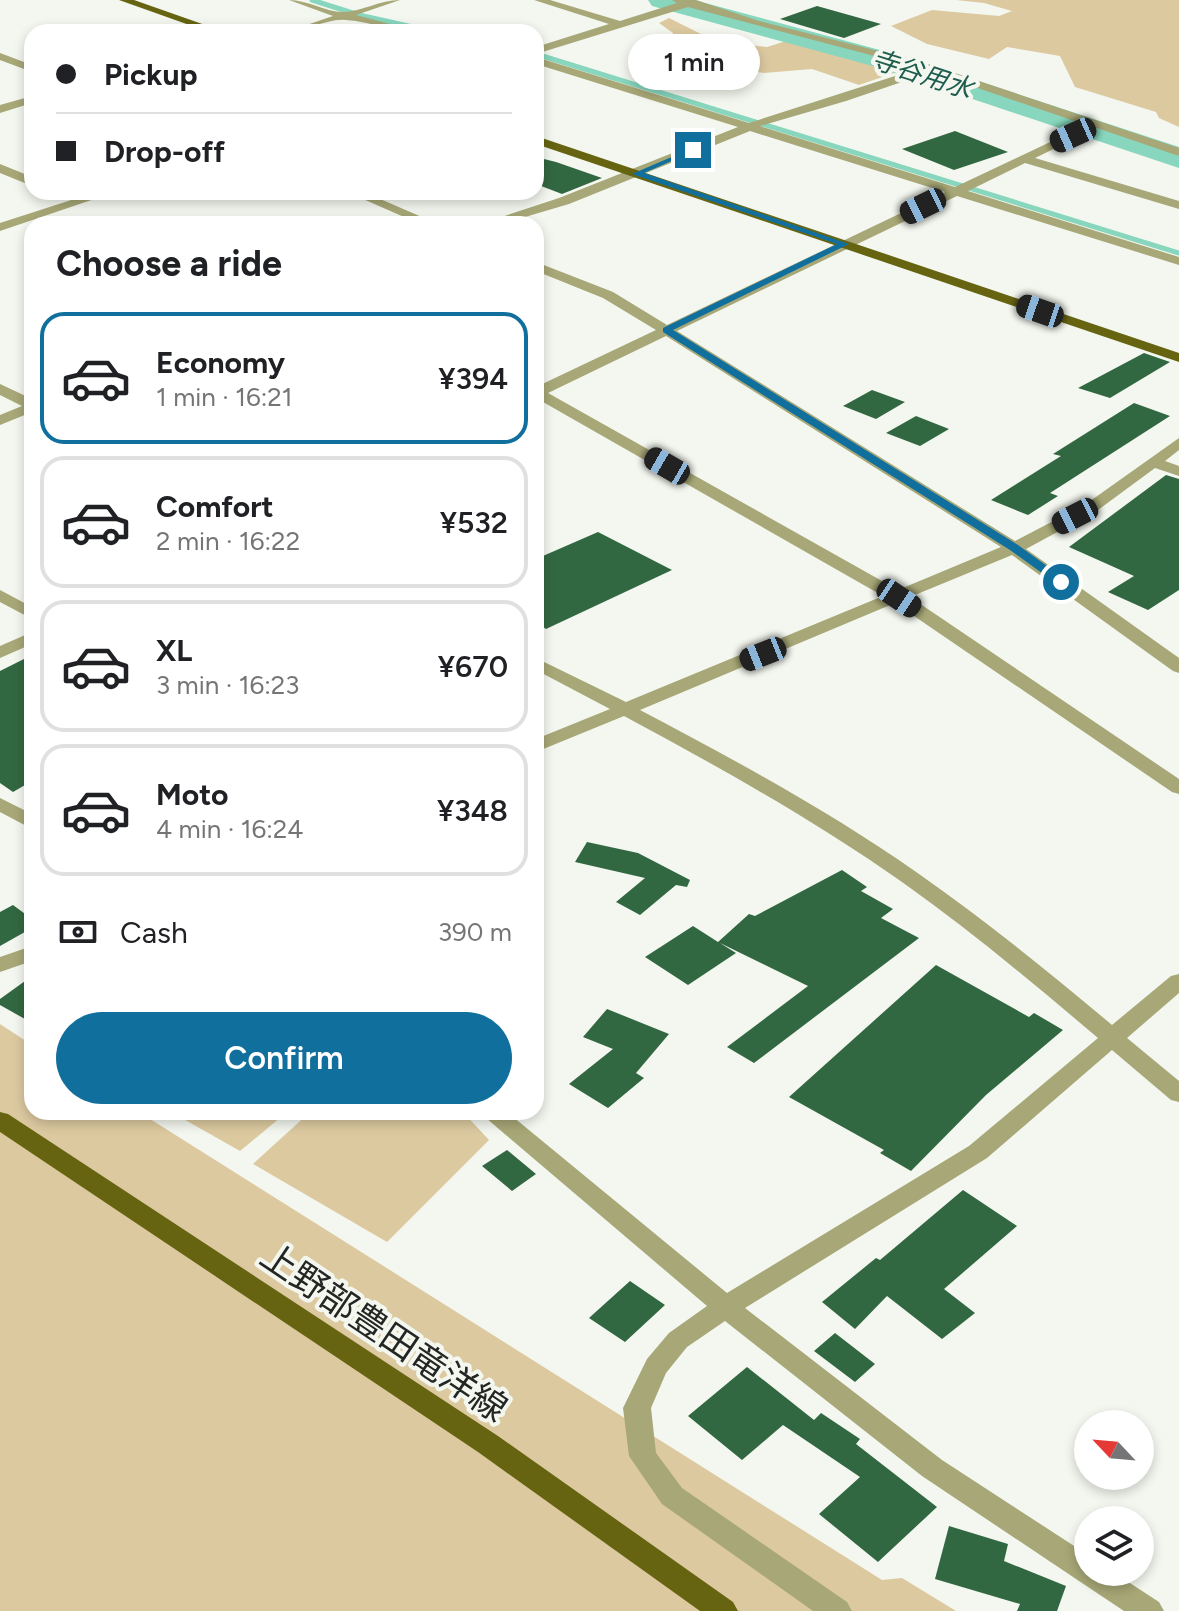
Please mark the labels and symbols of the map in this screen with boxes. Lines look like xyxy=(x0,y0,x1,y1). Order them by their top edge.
callout: 1 min xyxy=(627,34,759,90)
water label: 寺谷用水 xyxy=(868,43,979,106)
car xyxy=(1046,114,1100,156)
route end xyxy=(675,132,711,168)
car xyxy=(896,185,950,227)
car xyxy=(1013,292,1067,330)
car xyxy=(640,444,694,488)
car xyxy=(1048,494,1102,538)
route start xyxy=(1043,564,1079,600)
car xyxy=(872,575,926,621)
car xyxy=(736,634,790,674)
street label: 上野部豊田竜洋線 xyxy=(253,1234,515,1430)
north arrow xyxy=(1074,1410,1154,1490)

